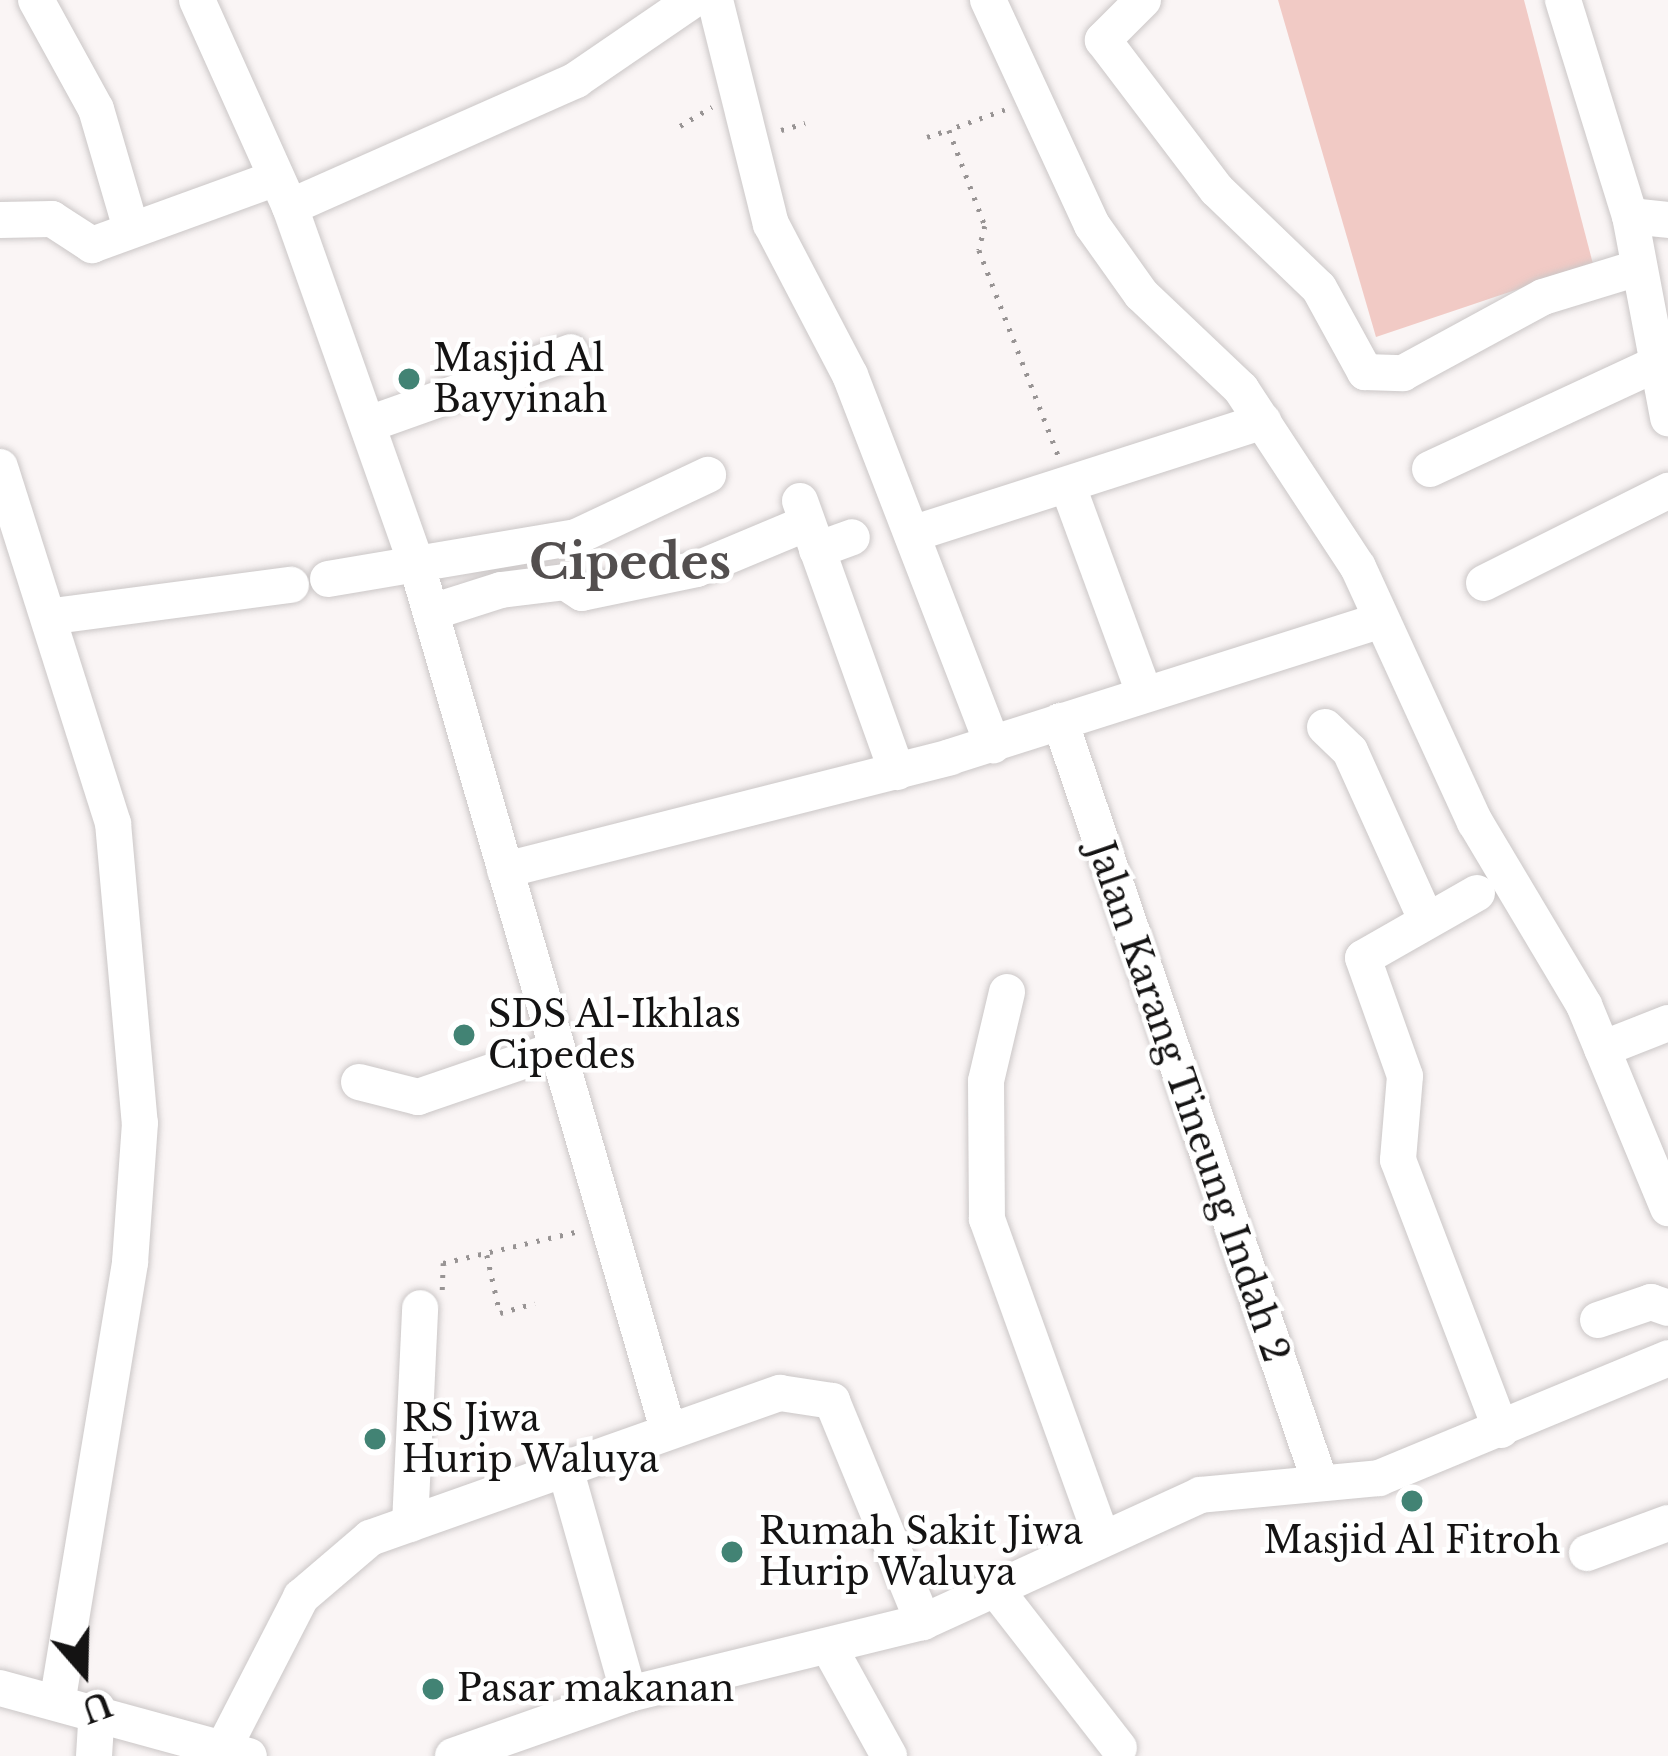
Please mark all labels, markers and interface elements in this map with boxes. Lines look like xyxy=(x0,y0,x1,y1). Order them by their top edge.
place label: Masjid Al Bayyinah xyxy=(433,336,608,421)
marker: Masjid Al Bayyinah xyxy=(396,366,422,392)
district label: Cipedes xyxy=(529,534,731,592)
street label: Jalan Karang Tineung Indah 2 xyxy=(1078,835,1298,1369)
place label: SDS Al-Ikhlas Cipedes xyxy=(488,992,742,1077)
marker: SDS Al-Ikhlas Cipedes xyxy=(451,1022,477,1048)
place label: RS Jiwa Hurip Waluya xyxy=(402,1396,660,1481)
marker: RS Jiwa Hurip Waluya xyxy=(359,1423,391,1455)
marker: Masjid Al Fitroh xyxy=(1399,1488,1425,1514)
place label: Rumah Sakit Jiwa Hurip Waluya xyxy=(759,1509,1083,1594)
place label: Masjid Al Fitroh xyxy=(1263,1519,1561,1563)
marker: Rumah Sakit Jiwa Hurip Waluya xyxy=(716,1536,748,1568)
north arrow xyxy=(24,1612,144,1732)
place label: Pasar makanan xyxy=(457,1667,735,1711)
marker: Pasar makanan xyxy=(420,1676,446,1702)
text: U xyxy=(76,1682,117,1731)

